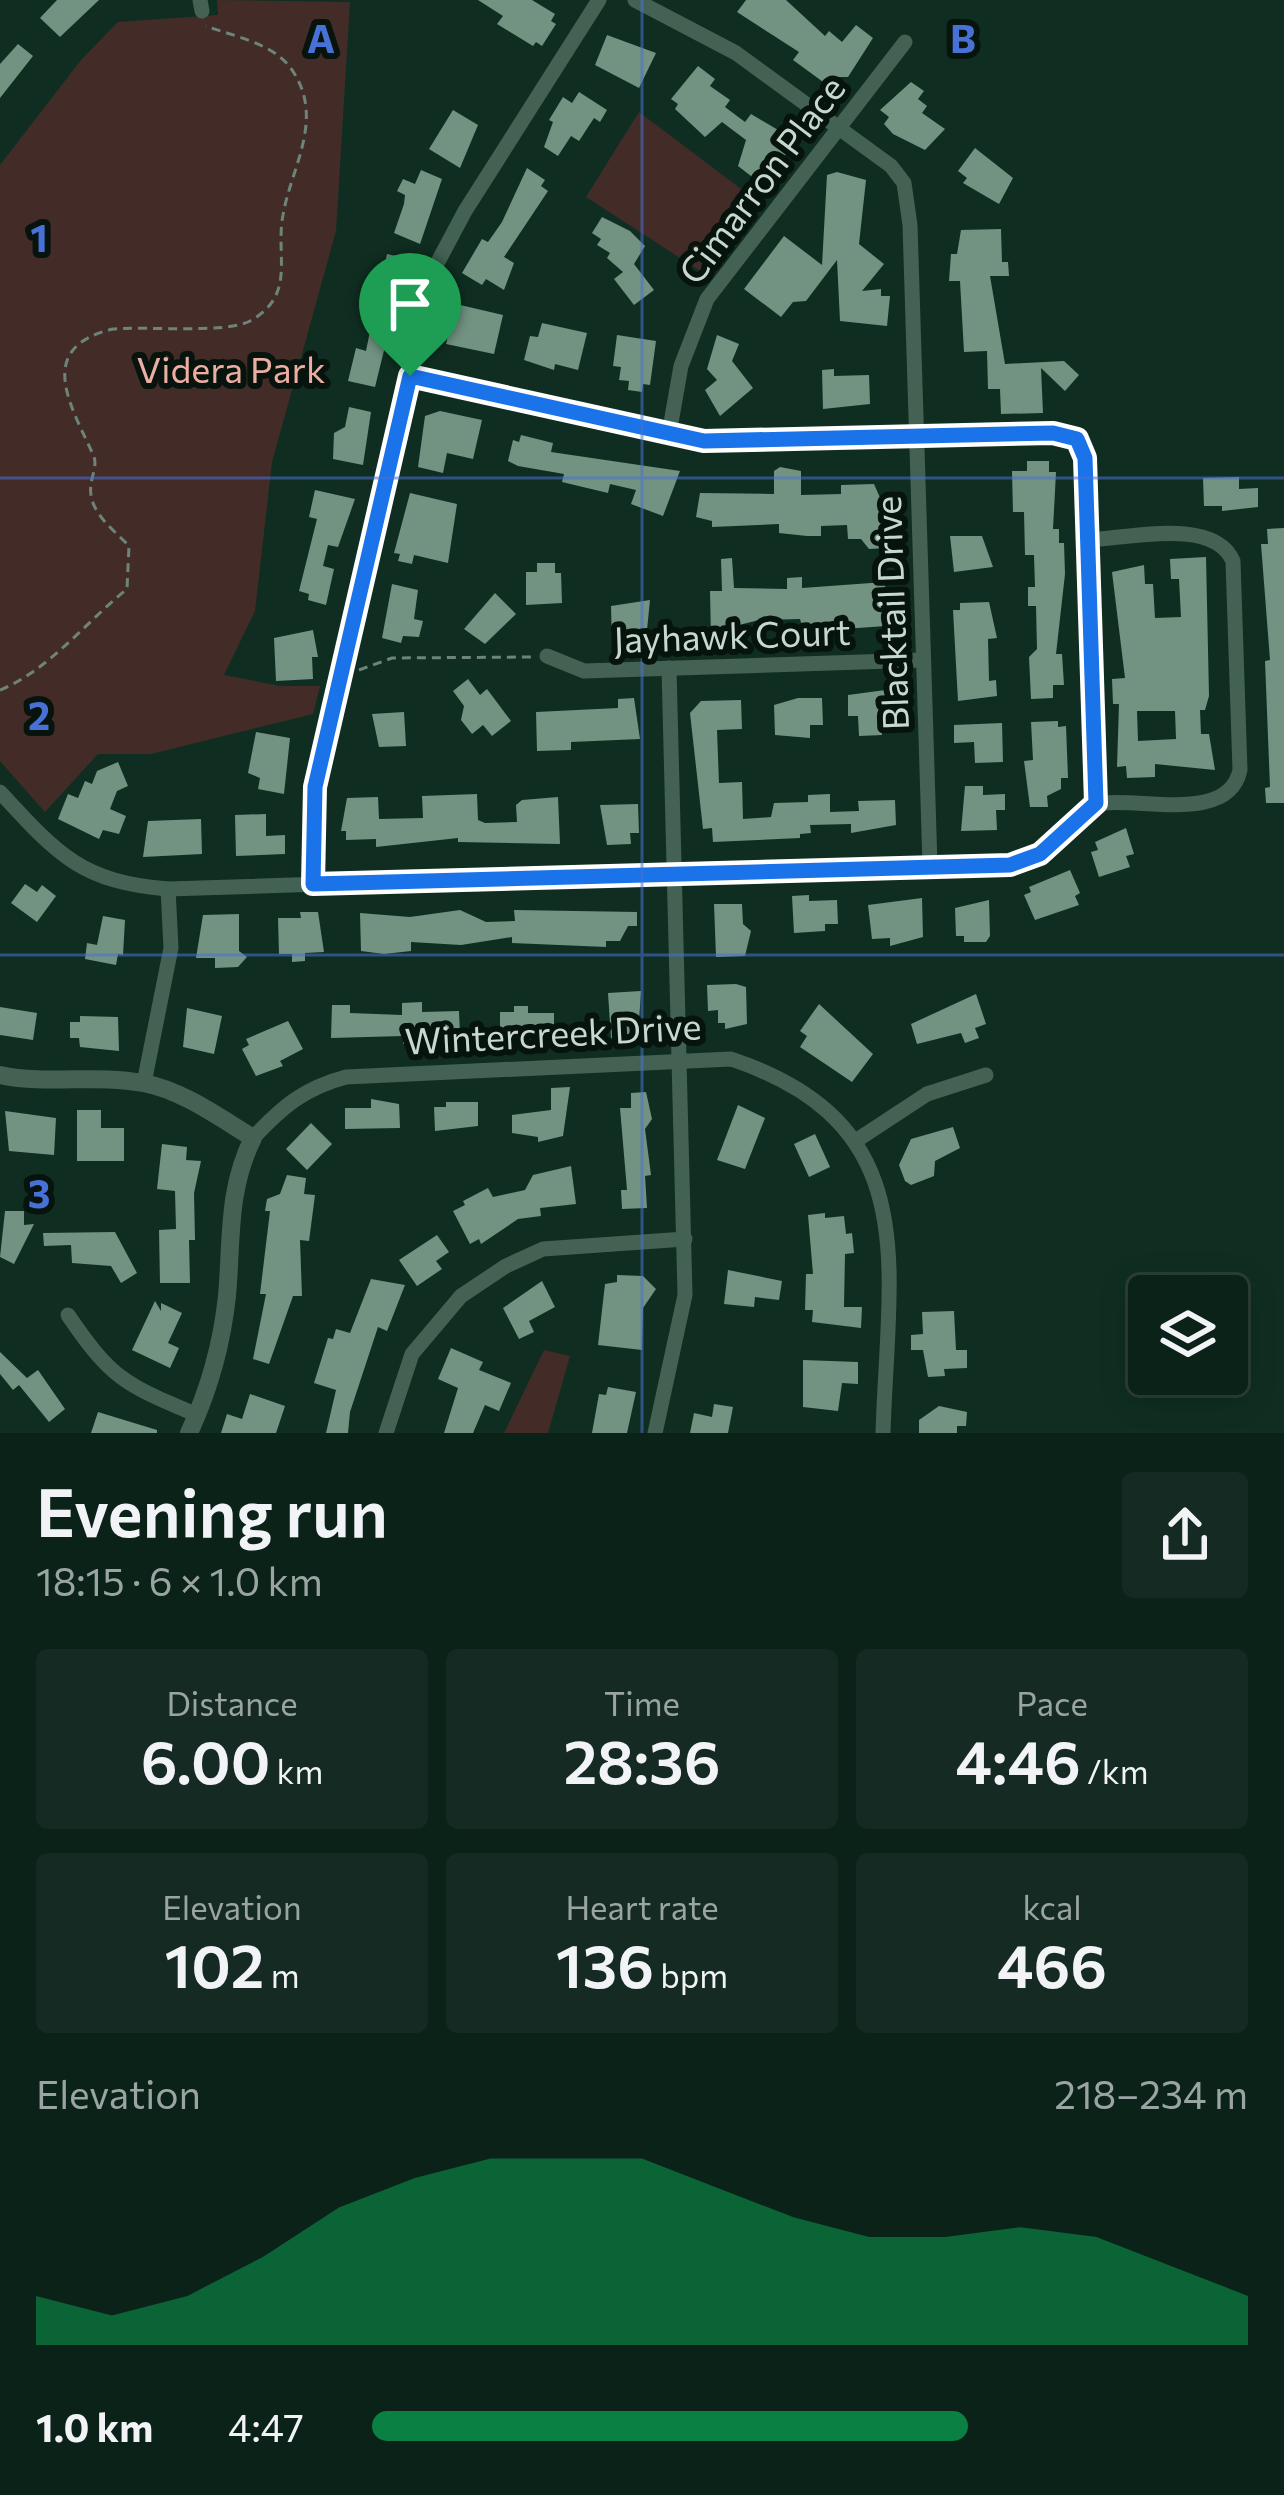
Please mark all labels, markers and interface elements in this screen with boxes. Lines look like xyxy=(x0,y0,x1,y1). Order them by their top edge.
text: A xyxy=(307,13,335,61)
text: B xyxy=(950,13,976,61)
street label: Cimarron Place xyxy=(668,66,853,291)
text: 1 xyxy=(30,212,48,260)
pin xyxy=(359,253,461,376)
icon: arrive xyxy=(377,271,443,337)
park label: Videra Park xyxy=(137,346,325,390)
street label: Blacktail Drive xyxy=(864,495,916,731)
street label: Jayhawk Court xyxy=(613,608,851,660)
text: 2 xyxy=(28,690,50,738)
street label: Wintercreek Drive xyxy=(404,1002,702,1062)
text: 3 xyxy=(28,1168,50,1216)
map controls xyxy=(1128,1275,1248,1395)
button: layers xyxy=(1128,1275,1248,1395)
text: Evening run xyxy=(36,1470,388,1551)
button: share xyxy=(1122,1472,1248,1598)
text: 18:15 · 6 × 1.0 km xyxy=(36,1556,323,1604)
text: Distance xyxy=(166,1682,298,1723)
text: Time xyxy=(604,1682,680,1723)
text: Pace xyxy=(1016,1682,1088,1723)
text: 6.00 xyxy=(141,1723,270,1796)
text: 28:36 xyxy=(563,1723,721,1796)
text: 4:46 xyxy=(956,1723,1081,1796)
text: km xyxy=(270,1750,323,1791)
text: /km xyxy=(1081,1750,1148,1791)
text: Elevation xyxy=(162,1886,302,1927)
text: Heart rate xyxy=(565,1886,719,1927)
text: kcal xyxy=(1022,1886,1082,1927)
text: 102 xyxy=(165,1927,264,2000)
text: 136 xyxy=(556,1927,654,2000)
text: 466 xyxy=(997,1927,1107,2000)
text: m xyxy=(264,1954,299,1995)
text: bpm xyxy=(654,1954,728,1995)
text: Elevation xyxy=(36,2069,201,2117)
text: 218–234 m xyxy=(1054,2069,1248,2117)
text: 1.0 km xyxy=(36,2402,153,2450)
text: 4:47 xyxy=(228,2402,304,2450)

